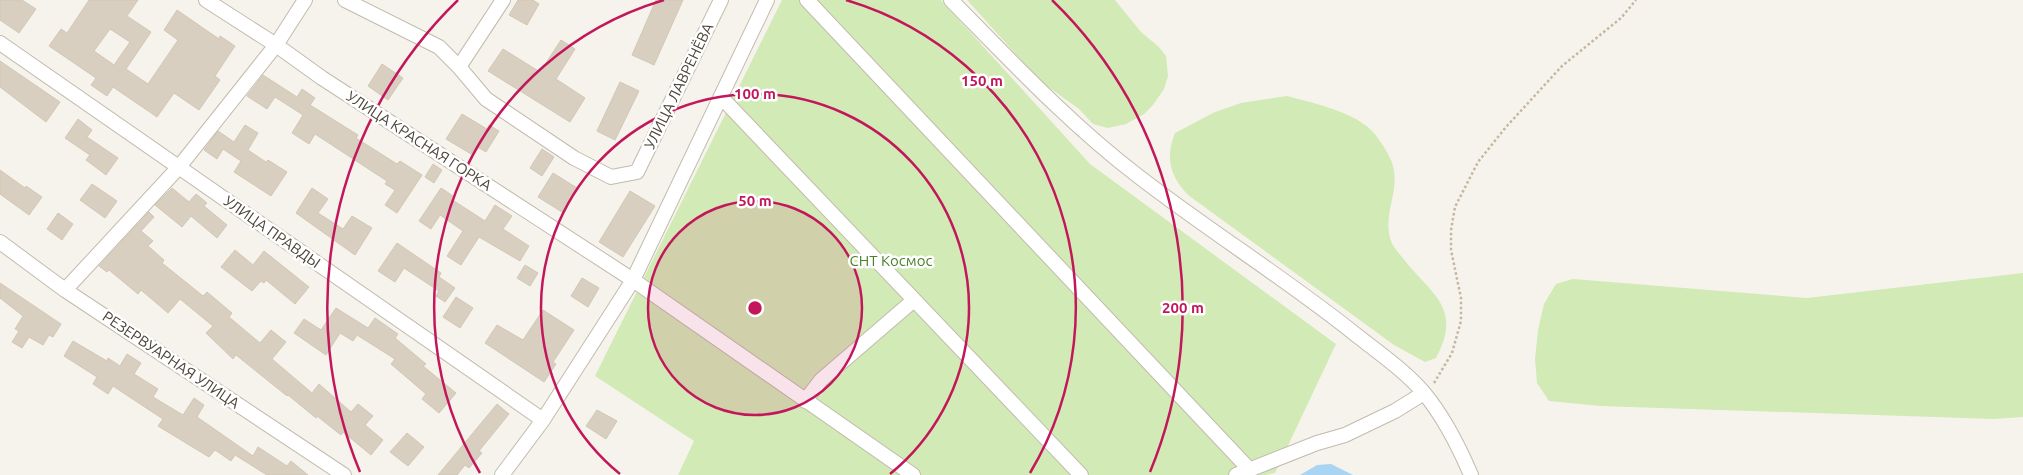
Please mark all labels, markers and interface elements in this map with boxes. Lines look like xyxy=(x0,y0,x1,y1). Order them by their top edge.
street label: УЛИЦА ЛАВРЕНЁВА xyxy=(641,20,717,152)
text: 150 m xyxy=(961,72,1003,89)
text: 100 m xyxy=(734,85,776,102)
street label: УЛИЦА КРАСНАЯ ГОРКА xyxy=(344,87,495,194)
street label: УЛИЦА ПРАВДЫ xyxy=(221,192,324,271)
text: 50 m xyxy=(738,192,772,209)
park label: СНТ Космос xyxy=(850,252,932,269)
centre of rings xyxy=(746,299,764,317)
text: 200 m xyxy=(1162,299,1204,316)
street label: РЕЗЕРВУАРНАЯ УЛИЦА xyxy=(100,307,243,412)

